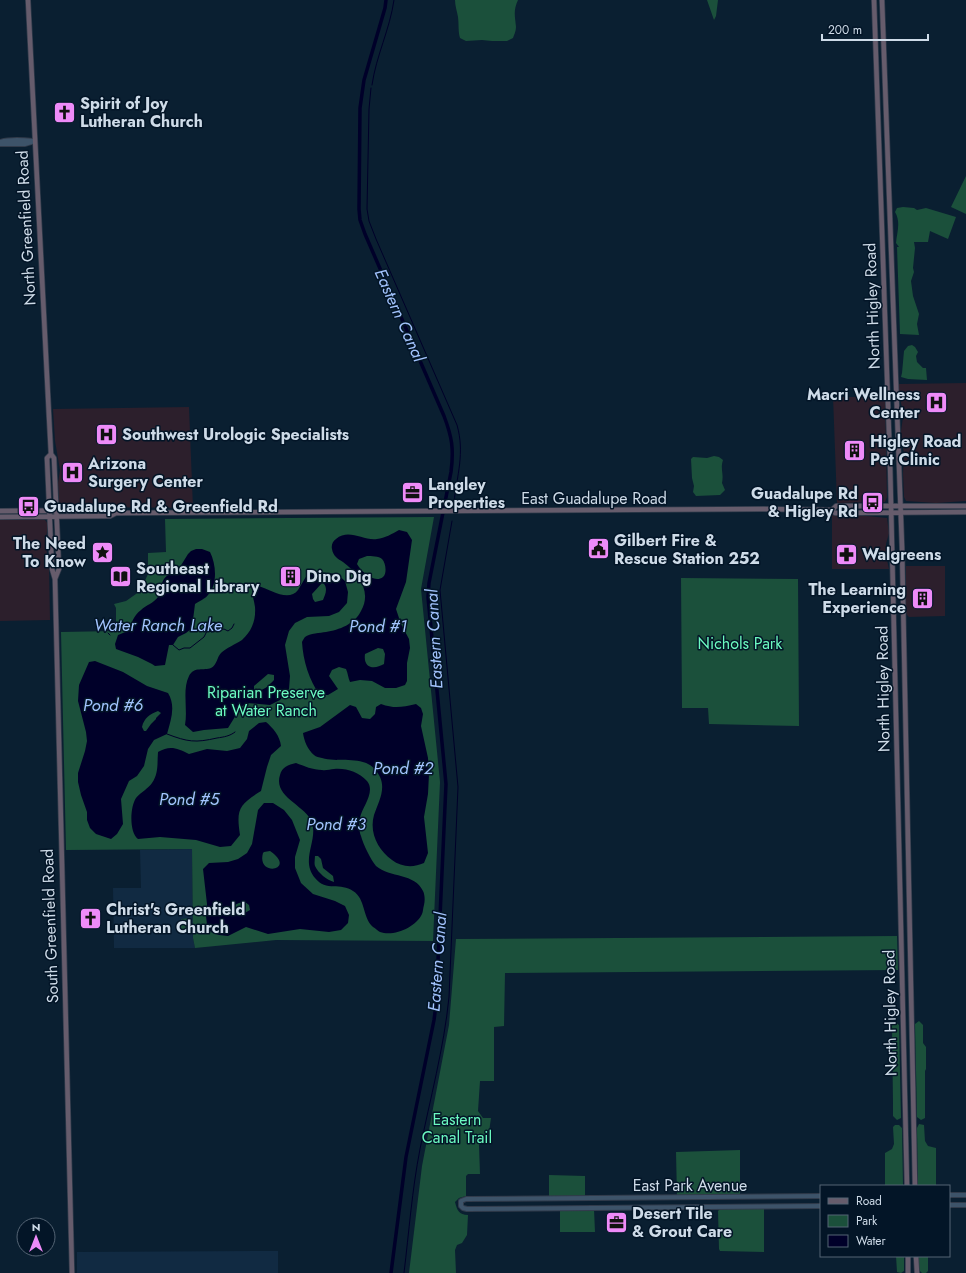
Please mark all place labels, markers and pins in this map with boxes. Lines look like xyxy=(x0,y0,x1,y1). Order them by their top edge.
place label: Spirit of Joy Lutheran Church xyxy=(80,92,203,133)
church icon: Spirit of Joy Lutheran Church xyxy=(51,99,77,125)
place label: Macri Wellness Center xyxy=(807,383,920,424)
hospital icon: Macri Wellness Center xyxy=(923,390,949,416)
hospital icon: Southwest Urologic Specialists xyxy=(93,421,119,447)
place label: Southwest Urologic Specialists xyxy=(122,423,349,446)
place label: Higley Road Pet Clinic xyxy=(870,430,961,471)
building icon: Higley Road Pet Clinic xyxy=(841,437,867,463)
place label: Arizona Surgery Center xyxy=(87,452,203,493)
hospital icon: Arizona Surgery Center xyxy=(60,459,86,485)
place label: Langley Properties xyxy=(428,473,505,514)
office icon: Langley Properties xyxy=(399,480,425,506)
place label: Guadalupe Rd & Higley Rd xyxy=(751,482,858,523)
bus stop icon: Guadalupe Rd & Higley Rd xyxy=(860,489,886,515)
bus stop icon: Guadalupe Rd & Greenfield Rd xyxy=(15,493,41,519)
place label: Guadalupe Rd & Greenfield Rd xyxy=(44,495,278,518)
place label: Gilbert Fire & Rescue Station 252 xyxy=(614,529,760,570)
place label: The Need To Know xyxy=(13,532,87,573)
public building icon: Gilbert Fire & Rescue Station 252 xyxy=(586,536,612,562)
place icon: The Need To Know xyxy=(89,539,115,565)
pharmacy icon: Walgreens xyxy=(834,541,860,567)
place label: Walgreens xyxy=(862,543,941,566)
place label: Southeast Regional Library xyxy=(136,557,260,598)
building icon: Dino Dig xyxy=(278,563,304,589)
library icon: Southeast Regional Library xyxy=(108,564,134,590)
place label: Dino Dig xyxy=(306,565,372,588)
place label: The Learning Experience xyxy=(809,578,906,619)
building icon: The Learning Experience xyxy=(909,585,935,611)
place label: Christ's Greenfield Lutheran Church xyxy=(106,898,245,939)
church icon: Christ's Greenfield Lutheran Church xyxy=(78,905,104,931)
place label: Desert Tile & Grout Care xyxy=(632,1202,732,1243)
office icon: Desert Tile & Grout Care xyxy=(604,1209,630,1235)

